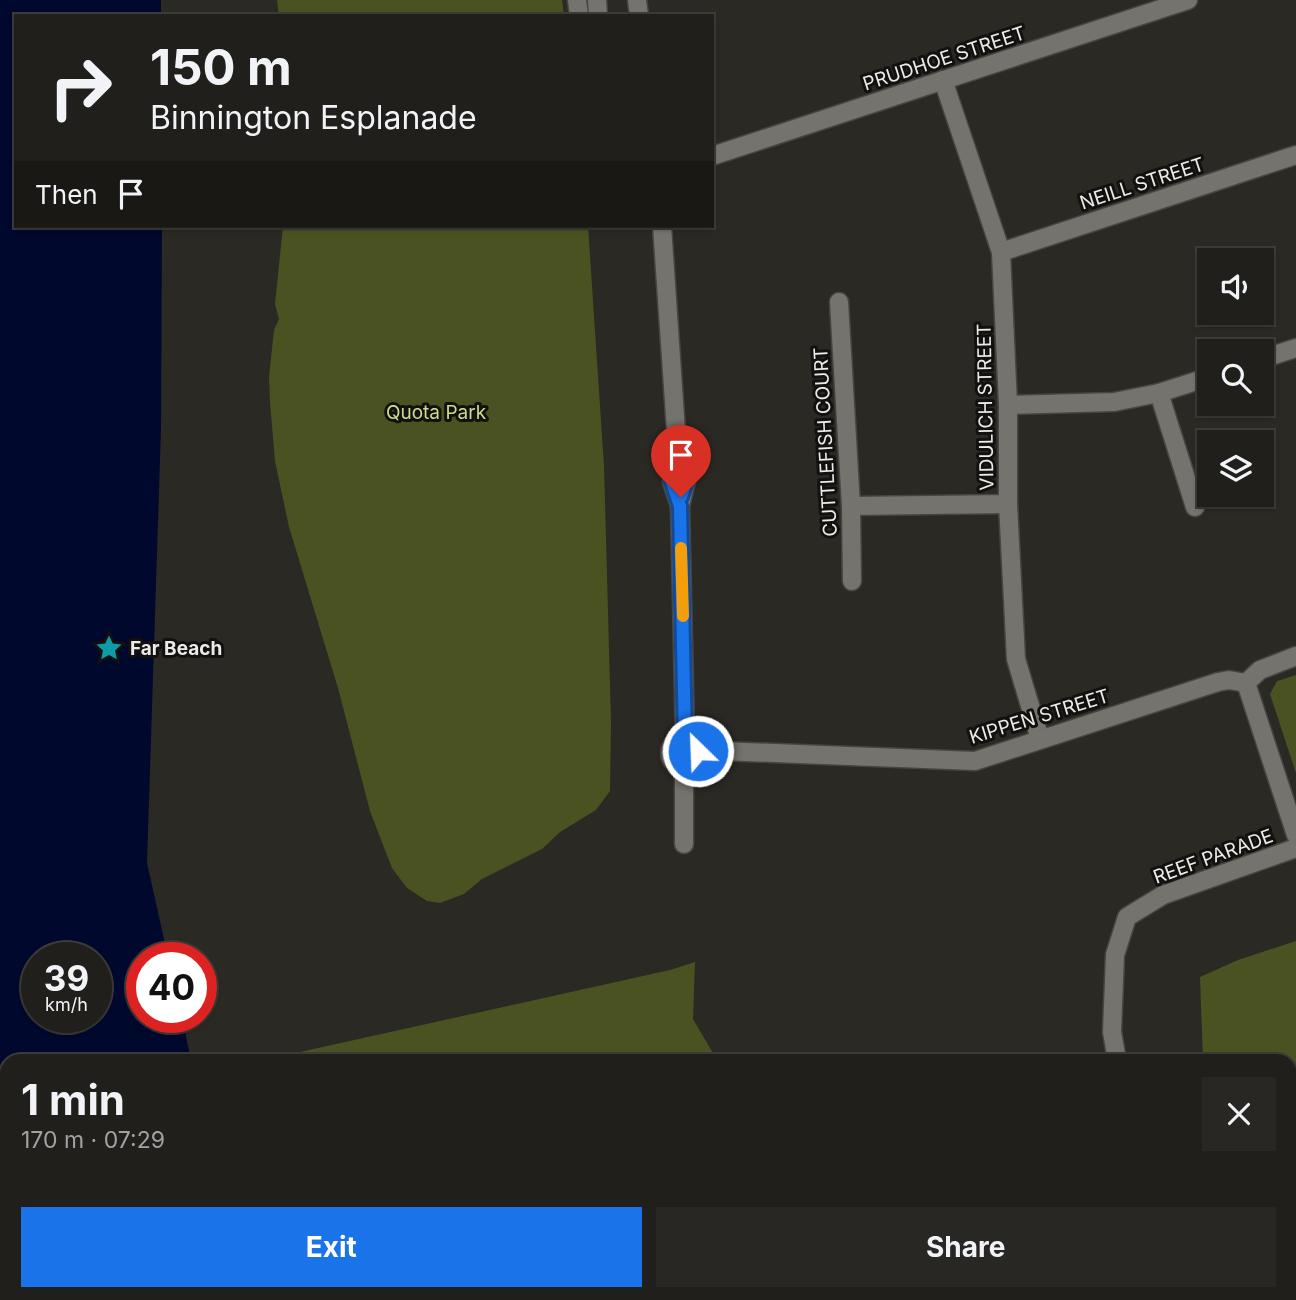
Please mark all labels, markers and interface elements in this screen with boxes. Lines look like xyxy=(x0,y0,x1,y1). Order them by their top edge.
street label: PRUDHOE STREET xyxy=(860,21,1028,96)
text: 150 m xyxy=(150,38,292,97)
icon: right xyxy=(35,42,126,133)
text: Binnington Esplanade xyxy=(150,98,477,137)
street label: NEILL STREET xyxy=(1077,153,1207,214)
icon: arrive xyxy=(112,175,150,213)
text: Then xyxy=(35,179,98,210)
map controls xyxy=(1197,248,1274,507)
button: sound xyxy=(1197,248,1274,325)
street label: VIDULICH STREET xyxy=(973,323,998,491)
button: search xyxy=(1197,339,1274,416)
street label: CUTTLEFISH COURT xyxy=(809,347,842,537)
park label: Quota Park xyxy=(386,401,487,424)
pin xyxy=(651,425,711,497)
button: layers xyxy=(1197,430,1274,507)
icon: arrive xyxy=(662,436,700,474)
place icon: Far Beach xyxy=(94,633,124,663)
place label: Far Beach xyxy=(130,637,222,660)
street label: KIPPEN STREET xyxy=(966,684,1112,749)
position arrow xyxy=(661,714,735,788)
street label: REEF PARADE xyxy=(1150,824,1276,889)
speed limit sign: 40 xyxy=(126,942,217,1033)
text: 39 xyxy=(44,957,89,999)
text: km/h xyxy=(45,994,88,1015)
text: 1 min xyxy=(21,1074,125,1125)
button: close xyxy=(1202,1077,1276,1151)
text: 170 m · 07:29 xyxy=(21,1126,165,1154)
button: Exit xyxy=(21,1207,642,1287)
button: Share xyxy=(656,1207,1276,1287)

